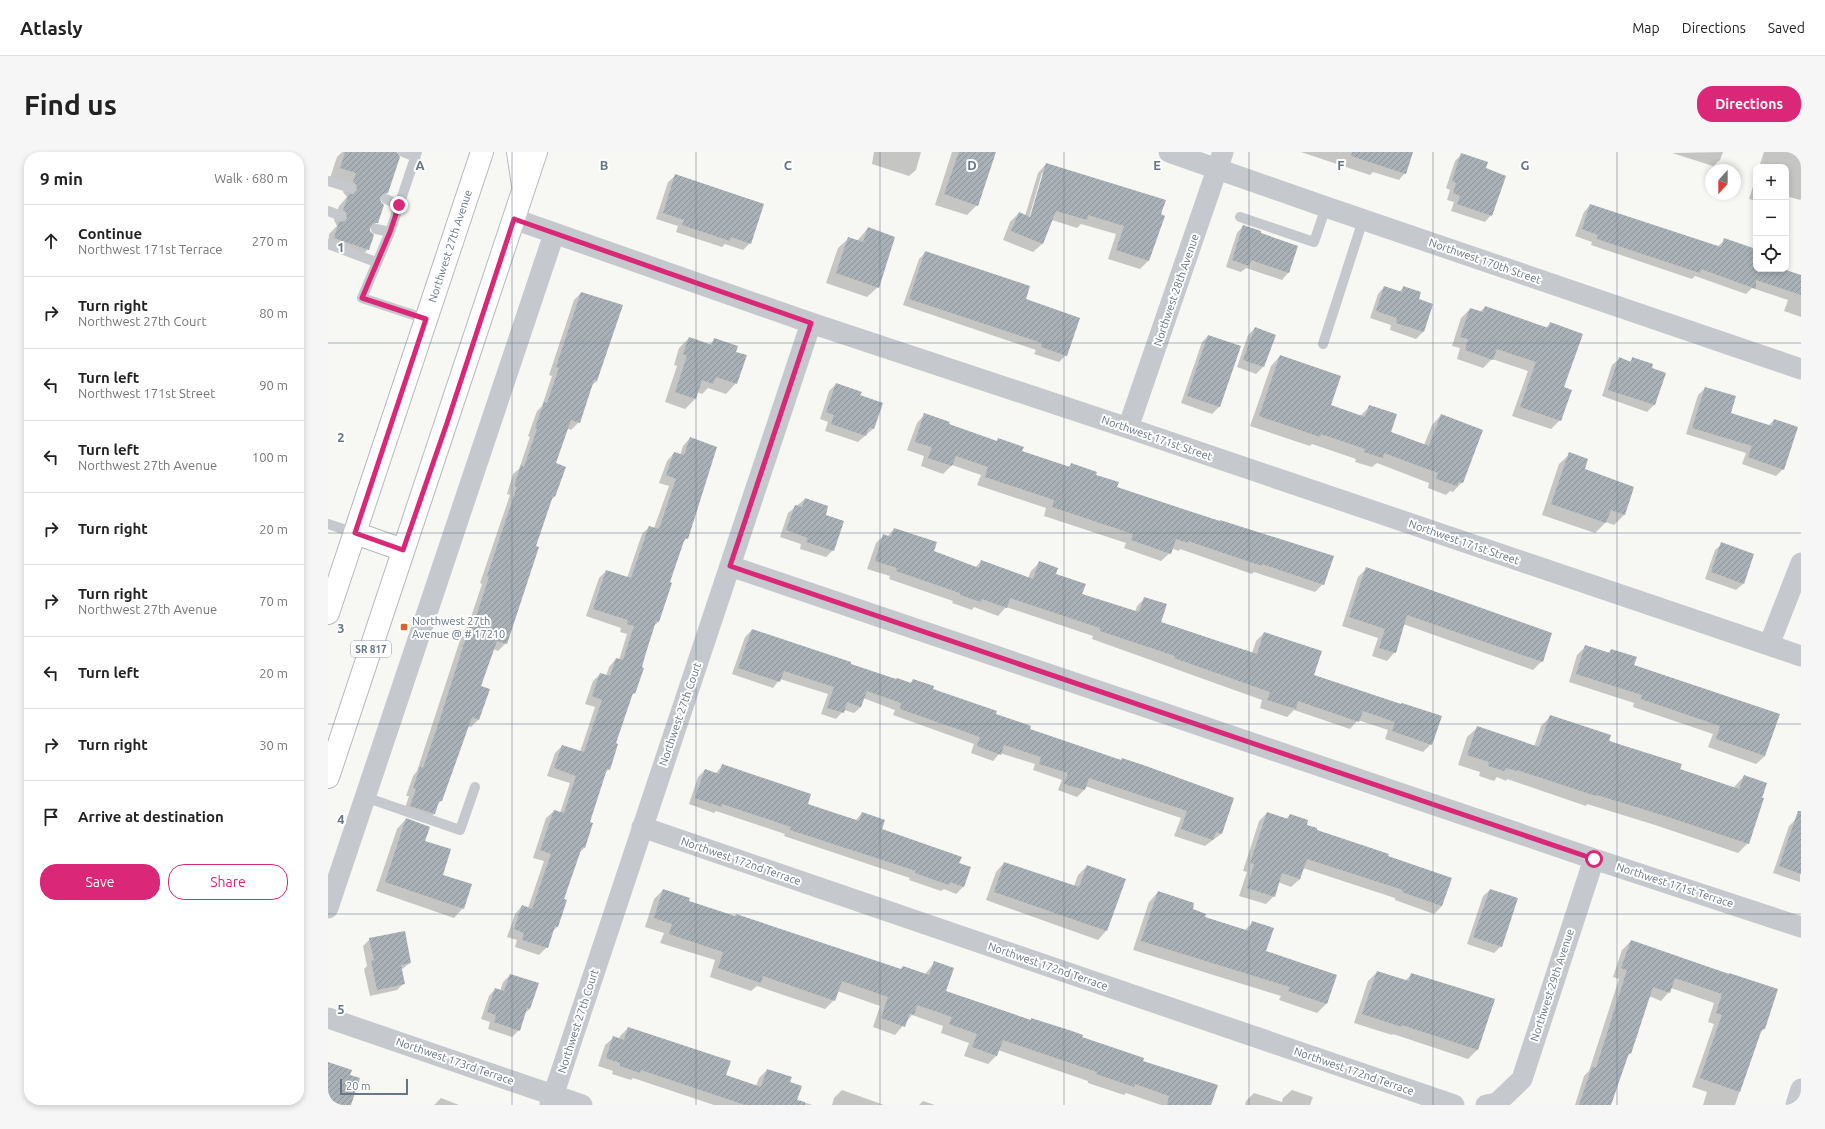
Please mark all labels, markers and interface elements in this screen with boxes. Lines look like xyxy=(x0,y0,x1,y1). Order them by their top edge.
text: Atlasly xyxy=(20,17,83,39)
text: Map xyxy=(1632,20,1660,36)
text: Directions xyxy=(1682,20,1746,36)
text: Saved xyxy=(1768,20,1805,36)
button: Directions xyxy=(1697,86,1801,122)
text: Find us xyxy=(24,89,117,120)
text: A xyxy=(415,158,425,172)
text: B xyxy=(600,158,609,172)
text: C xyxy=(784,158,793,172)
text: D xyxy=(967,158,977,172)
text: E xyxy=(1153,158,1161,172)
text: F xyxy=(1337,158,1345,172)
text: G xyxy=(1521,158,1530,172)
north arrow xyxy=(1705,164,1741,200)
map controls xyxy=(1753,164,1789,272)
button: + xyxy=(1753,164,1789,200)
text: 9 min xyxy=(40,169,83,188)
text: Walk · 680 m xyxy=(214,171,288,185)
street label: Northwest 27th Avenue xyxy=(426,188,474,304)
route end xyxy=(390,196,408,214)
button: − xyxy=(1753,200,1789,236)
text: Continue xyxy=(78,225,142,242)
icon: ahead xyxy=(40,230,62,252)
street label: Northwest 28th Avenue xyxy=(1151,232,1201,348)
text: 270 m xyxy=(252,234,288,248)
street label: Northwest 170th Street xyxy=(1427,236,1543,286)
button: locate xyxy=(1753,236,1789,272)
text: 1 xyxy=(337,240,345,254)
text: Northwest 171st Terrace xyxy=(78,242,223,256)
text: Turn right xyxy=(78,297,148,314)
icon: right xyxy=(40,302,62,324)
text: 80 m xyxy=(259,306,288,320)
text: Northwest 27th Court xyxy=(78,314,207,328)
text: Turn left xyxy=(78,369,139,386)
icon: left xyxy=(40,374,62,396)
text: 90 m xyxy=(259,378,288,392)
text: Northwest 171st Street xyxy=(78,386,215,400)
street label: Northwest 171st Street xyxy=(1100,413,1215,463)
text: 2 xyxy=(337,430,345,444)
text: Turn left xyxy=(78,441,139,458)
icon: left xyxy=(40,446,62,468)
text: 100 m xyxy=(252,450,288,464)
text: Northwest 27th Avenue xyxy=(78,458,217,472)
street label: Northwest 171st Street xyxy=(1407,517,1522,567)
icon: right xyxy=(40,518,62,540)
text: Turn right xyxy=(78,520,148,537)
text: 20 m xyxy=(259,522,288,536)
text: Turn right xyxy=(78,585,148,602)
icon: right xyxy=(40,590,62,612)
text: 70 m xyxy=(259,594,288,608)
text: Northwest 27th Avenue xyxy=(78,602,217,616)
place label: Northwest 27th Avenue @ # 17210 xyxy=(412,615,505,640)
text: 3 xyxy=(337,621,345,635)
marker: Northwest 27th Avenue @ # 17210 xyxy=(399,622,409,632)
road number: SR 817 xyxy=(351,641,391,657)
street label: Northwest 27th Court xyxy=(657,660,704,767)
icon: left xyxy=(40,662,62,684)
text: Turn left xyxy=(78,664,139,681)
text: 20 m xyxy=(259,666,288,680)
icon: right xyxy=(40,734,62,756)
text: Turn right xyxy=(78,736,148,753)
text: 30 m xyxy=(259,738,288,752)
icon: arrive xyxy=(40,806,62,828)
text: Arrive at destination xyxy=(78,808,224,825)
text: 4 xyxy=(337,812,345,826)
street label: Northwest 172nd Terrace xyxy=(680,835,802,887)
route start xyxy=(1585,850,1603,868)
street label: Northwest 171st Terrace xyxy=(1615,860,1735,910)
button: Save xyxy=(40,864,160,900)
button: Share xyxy=(168,864,288,900)
street label: Northwest 29th Avenue xyxy=(1528,927,1576,1043)
street label: Northwest 172nd Terrace xyxy=(987,940,1109,992)
street label: Northwest 27th Court xyxy=(555,967,601,1075)
text: 5 xyxy=(337,1002,345,1016)
street label: Northwest 173rd Terrace xyxy=(395,1035,515,1087)
street label: Northwest 172nd Terrace xyxy=(1293,1045,1415,1097)
scale bar xyxy=(340,1077,408,1096)
text: 20 m xyxy=(346,1080,370,1092)

